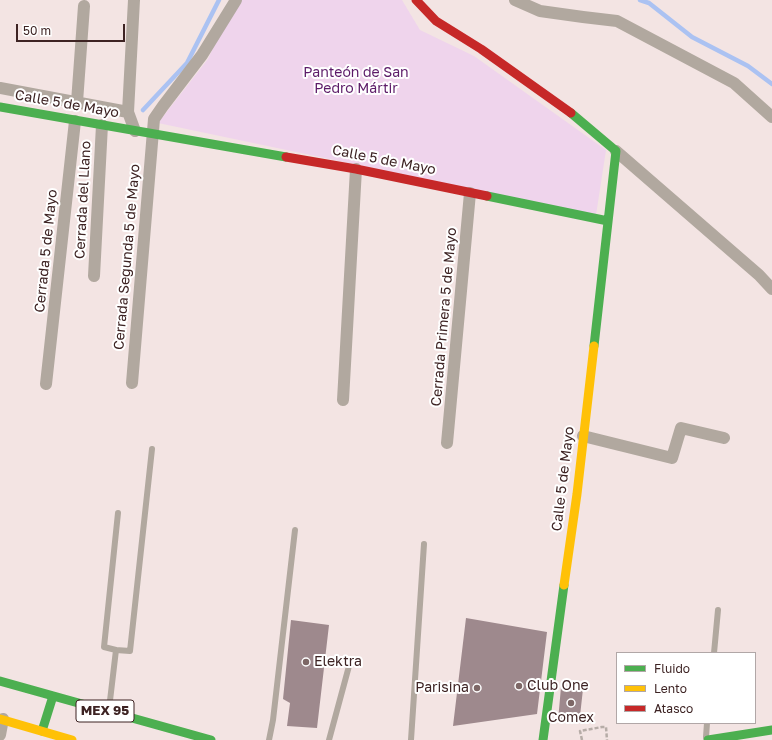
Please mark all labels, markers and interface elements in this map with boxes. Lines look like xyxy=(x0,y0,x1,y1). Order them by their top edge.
scale bar xyxy=(18,16,127,42)
text: 50 m xyxy=(23,23,51,38)
park label: Panteón de San Pedro Mártir xyxy=(303,65,409,98)
street label: Calle 5 de Mayo xyxy=(14,87,120,121)
street label: Cerrada del Llano xyxy=(72,140,94,260)
street label: Calle 5 de Mayo xyxy=(331,142,437,178)
street label: Cerrada Segunda 5 de Mayo xyxy=(110,163,144,351)
street label: Cerrada 5 de Mayo xyxy=(31,189,61,313)
street label: Cerrada Primera 5 de Mayo xyxy=(428,227,460,407)
street label: Calle 5 de Mayo xyxy=(548,426,578,532)
legend xyxy=(616,652,756,724)
place label: Elektra xyxy=(314,654,362,670)
marker: Elektra xyxy=(301,657,311,667)
text: Fluido xyxy=(654,661,690,676)
place label: Club One xyxy=(527,678,589,694)
place label: Parisina xyxy=(415,680,469,696)
marker: Club One xyxy=(514,681,524,691)
text: Lento xyxy=(654,681,687,696)
marker: Parisina xyxy=(472,683,482,693)
marker: Comex xyxy=(566,698,576,708)
road number: MEX 95 xyxy=(76,700,134,722)
text: Atasco xyxy=(654,701,693,716)
place label: Comex xyxy=(548,710,594,726)

